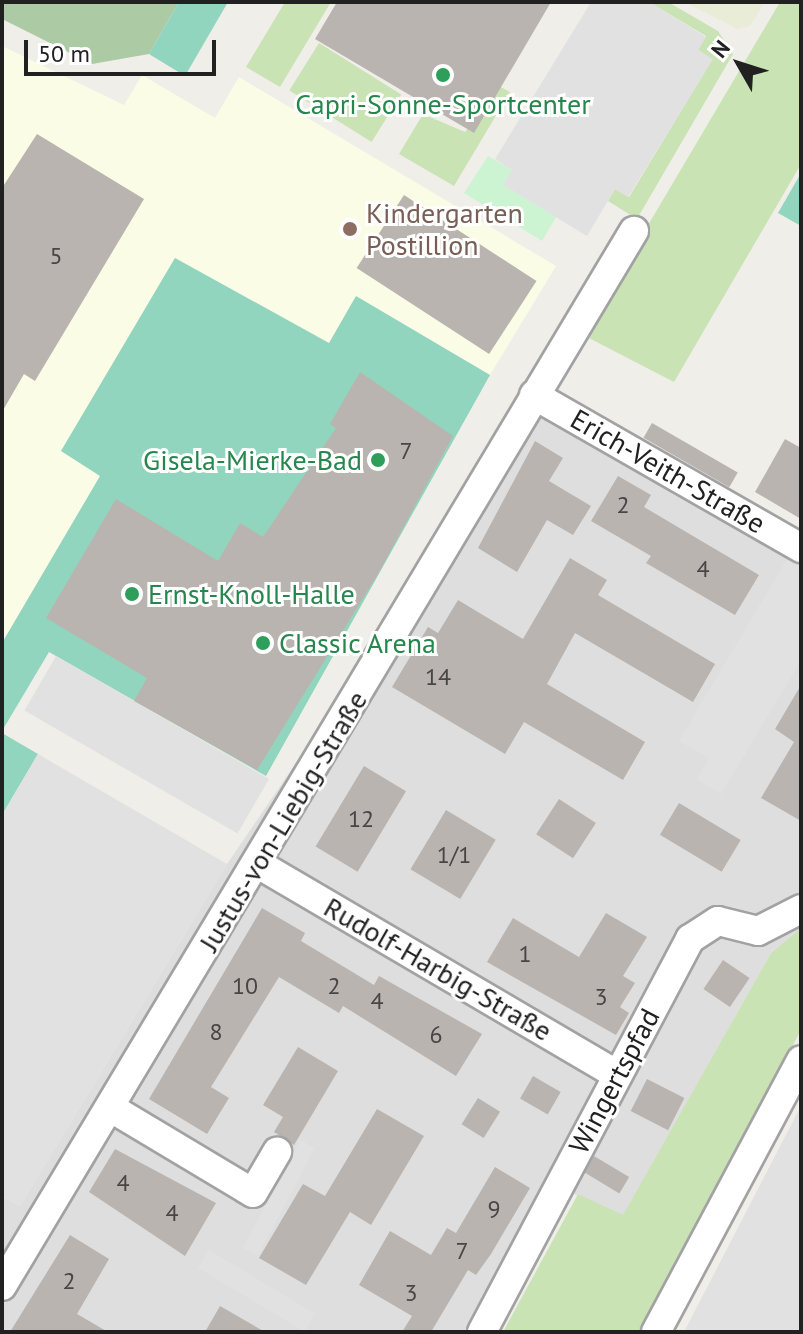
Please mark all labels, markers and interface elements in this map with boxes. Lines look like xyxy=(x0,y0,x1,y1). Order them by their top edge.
scale bar xyxy=(28,24,220,74)
north arrow xyxy=(699,24,779,104)
text: N xyxy=(705,34,736,63)
text: 50 m xyxy=(38,38,90,69)
marker: Capri-Sonne-Sportcenter xyxy=(434,66,452,84)
place label: Capri-Sonne-Sportcenter xyxy=(295,87,591,121)
place label: Kindergarten Postillion xyxy=(366,196,523,262)
marker: Kindergarten Postillion xyxy=(341,220,359,238)
house number: 5 xyxy=(49,242,63,270)
street label: Erich-Veith-Straße xyxy=(565,402,771,540)
house number: 7 xyxy=(399,437,413,465)
place label: Gisela-Mierke-Bad xyxy=(143,443,362,477)
marker: Gisela-Mierke-Bad xyxy=(369,451,387,469)
house number: 2 xyxy=(616,491,630,519)
house number: 4 xyxy=(696,555,710,583)
place label: Ernst-Knoll-Halle xyxy=(148,577,355,611)
marker: Ernst-Knoll-Halle xyxy=(123,585,141,603)
place label: Classic Arena xyxy=(279,626,438,660)
marker: Classic Arena xyxy=(254,634,272,652)
house number: 14 xyxy=(425,663,451,691)
street label: Justus-von-Liebig-Straße xyxy=(192,685,374,957)
house number: 12 xyxy=(348,805,374,833)
house number: 1/1 xyxy=(437,841,471,869)
street label: Rudolf-Harbig-Straße xyxy=(318,890,558,1048)
house number: 1 xyxy=(518,940,532,968)
house number: 10 xyxy=(232,972,258,1000)
house number: 2 xyxy=(327,972,341,1000)
house number: 3 xyxy=(594,983,608,1011)
house number: 4 xyxy=(370,987,384,1015)
street label: Wingertspfad xyxy=(562,1003,666,1159)
house number: 8 xyxy=(209,1018,223,1046)
house number: 6 xyxy=(429,1021,443,1049)
house number: 4 xyxy=(116,1169,130,1197)
house number: 9 xyxy=(487,1195,501,1223)
house number: 4 xyxy=(165,1199,179,1227)
house number: 7 xyxy=(455,1237,469,1265)
house number: 2 xyxy=(62,1267,76,1295)
house number: 3 xyxy=(404,1279,418,1307)

